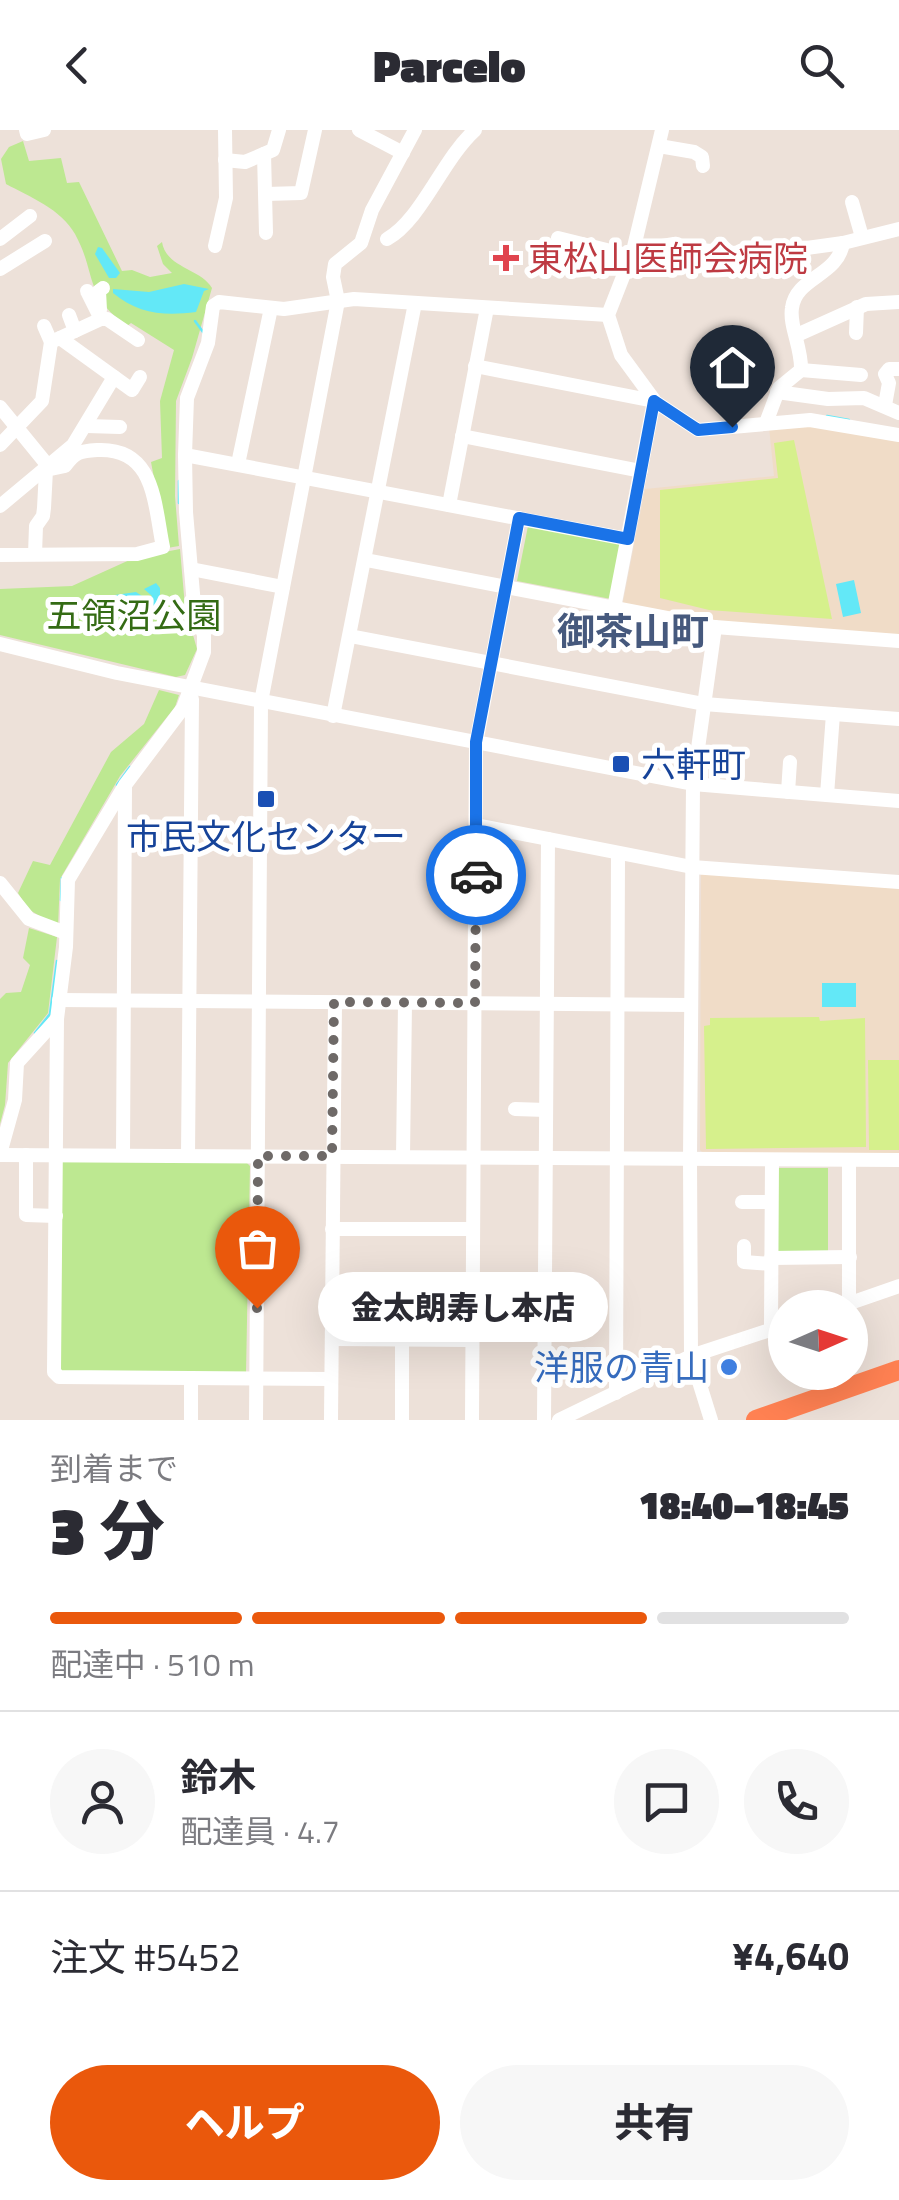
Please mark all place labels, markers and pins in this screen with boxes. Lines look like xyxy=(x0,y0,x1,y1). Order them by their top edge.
place label: 東松山医師会病院 xyxy=(528,231,808,285)
marker: 東松山医師会病院 xyxy=(493,245,519,271)
pin xyxy=(690,325,775,428)
place label: 六軒町 xyxy=(641,737,746,791)
marker: 六軒町 xyxy=(610,753,632,775)
marker: 市民文化センター xyxy=(255,788,277,810)
place label: 市民文化センター xyxy=(126,809,406,863)
pin xyxy=(215,1206,300,1309)
callout: 金太朗寿し本店 xyxy=(317,1273,607,1343)
place label: 洋服の青山 xyxy=(534,1340,709,1394)
marker: 洋服の青山 xyxy=(718,1356,740,1378)

